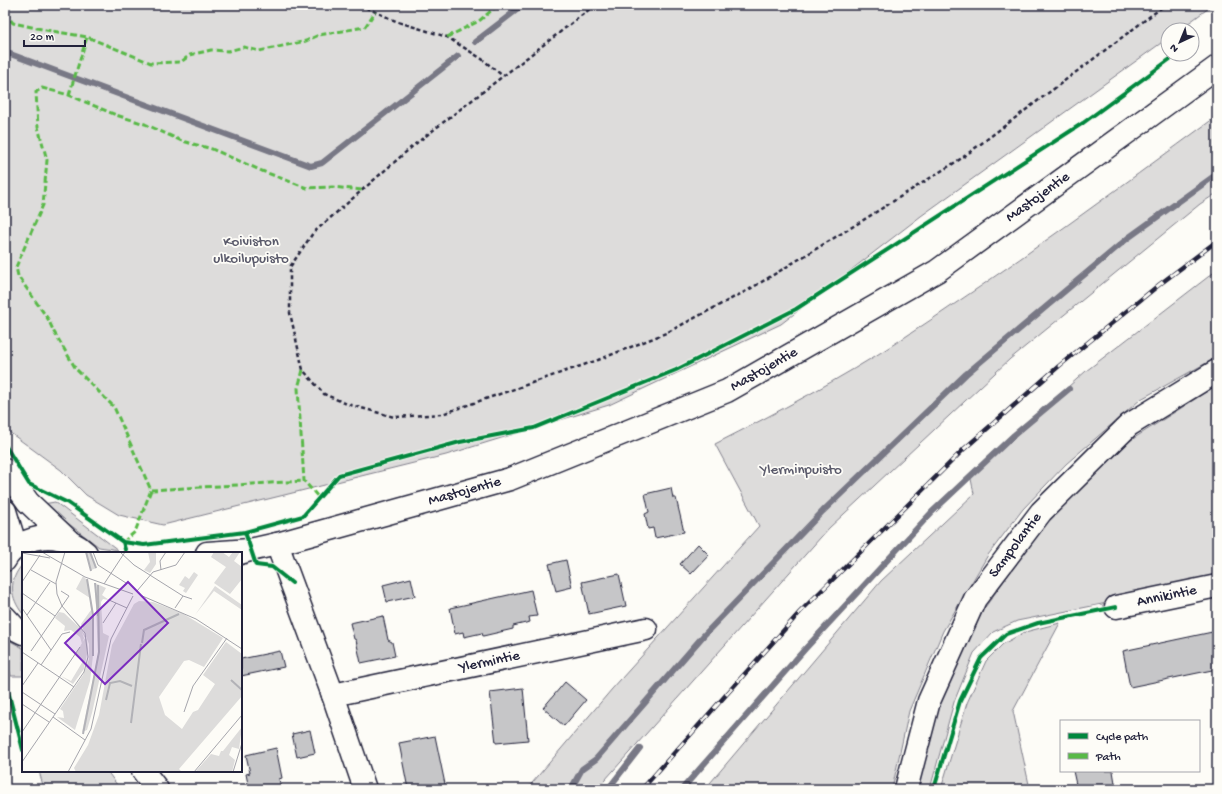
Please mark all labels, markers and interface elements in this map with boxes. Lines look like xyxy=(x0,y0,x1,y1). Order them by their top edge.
scale bar xyxy=(24,22,85,48)
north arrow xyxy=(1160,22,1200,62)
text: 20 m xyxy=(30,31,55,45)
text: N xyxy=(1168,41,1181,55)
street label: Mastojentie xyxy=(1003,168,1074,227)
park label: Koiviston ulkoilupuisto xyxy=(213,233,289,268)
street label: Mastojentie xyxy=(727,343,801,396)
park label: Ylerminpuisto xyxy=(758,461,842,479)
street label: Mastojentie xyxy=(426,473,503,510)
street label: Sampolantie xyxy=(985,509,1046,582)
inset map xyxy=(22,552,242,772)
street label: Annikintie xyxy=(1135,581,1199,611)
street label: Ylermintie xyxy=(456,647,522,678)
legend xyxy=(1060,720,1200,772)
text: Cycle path xyxy=(1096,731,1149,745)
text: Path xyxy=(1095,751,1121,765)

